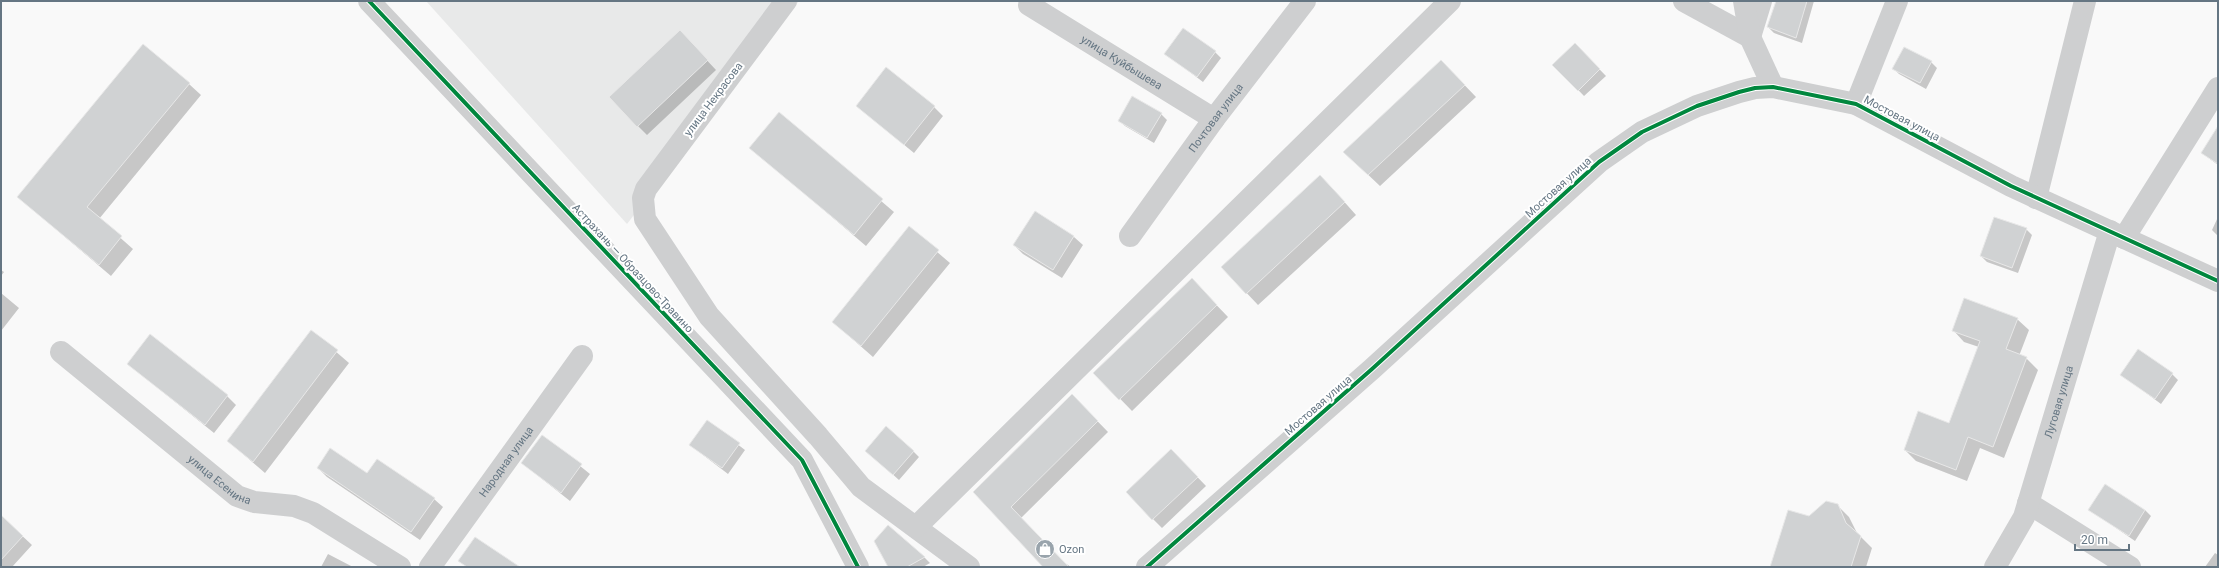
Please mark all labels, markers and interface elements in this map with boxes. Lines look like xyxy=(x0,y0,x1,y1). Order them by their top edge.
street label: улица Куйбышева xyxy=(1079,33,1165,93)
street label: улица Некрасова xyxy=(681,60,745,139)
street label: Почтовая улица xyxy=(1186,81,1246,155)
street label: Мостовая улица xyxy=(1862,93,1942,144)
street label: Мостовая улица xyxy=(1523,154,1594,220)
street label: Астрахань — Образцово-Травино xyxy=(569,201,696,335)
street label: Луговая улица xyxy=(2042,364,2076,440)
street label: Мостовая улица xyxy=(1282,373,1354,438)
street label: Народная улица xyxy=(477,424,536,500)
street label: улица Есенина xyxy=(185,453,253,507)
scale bar xyxy=(2075,526,2129,552)
text: 20 m xyxy=(2081,533,2108,547)
shop icon: Ozon xyxy=(1034,538,1056,560)
place label: Ozon xyxy=(1059,543,1084,556)

